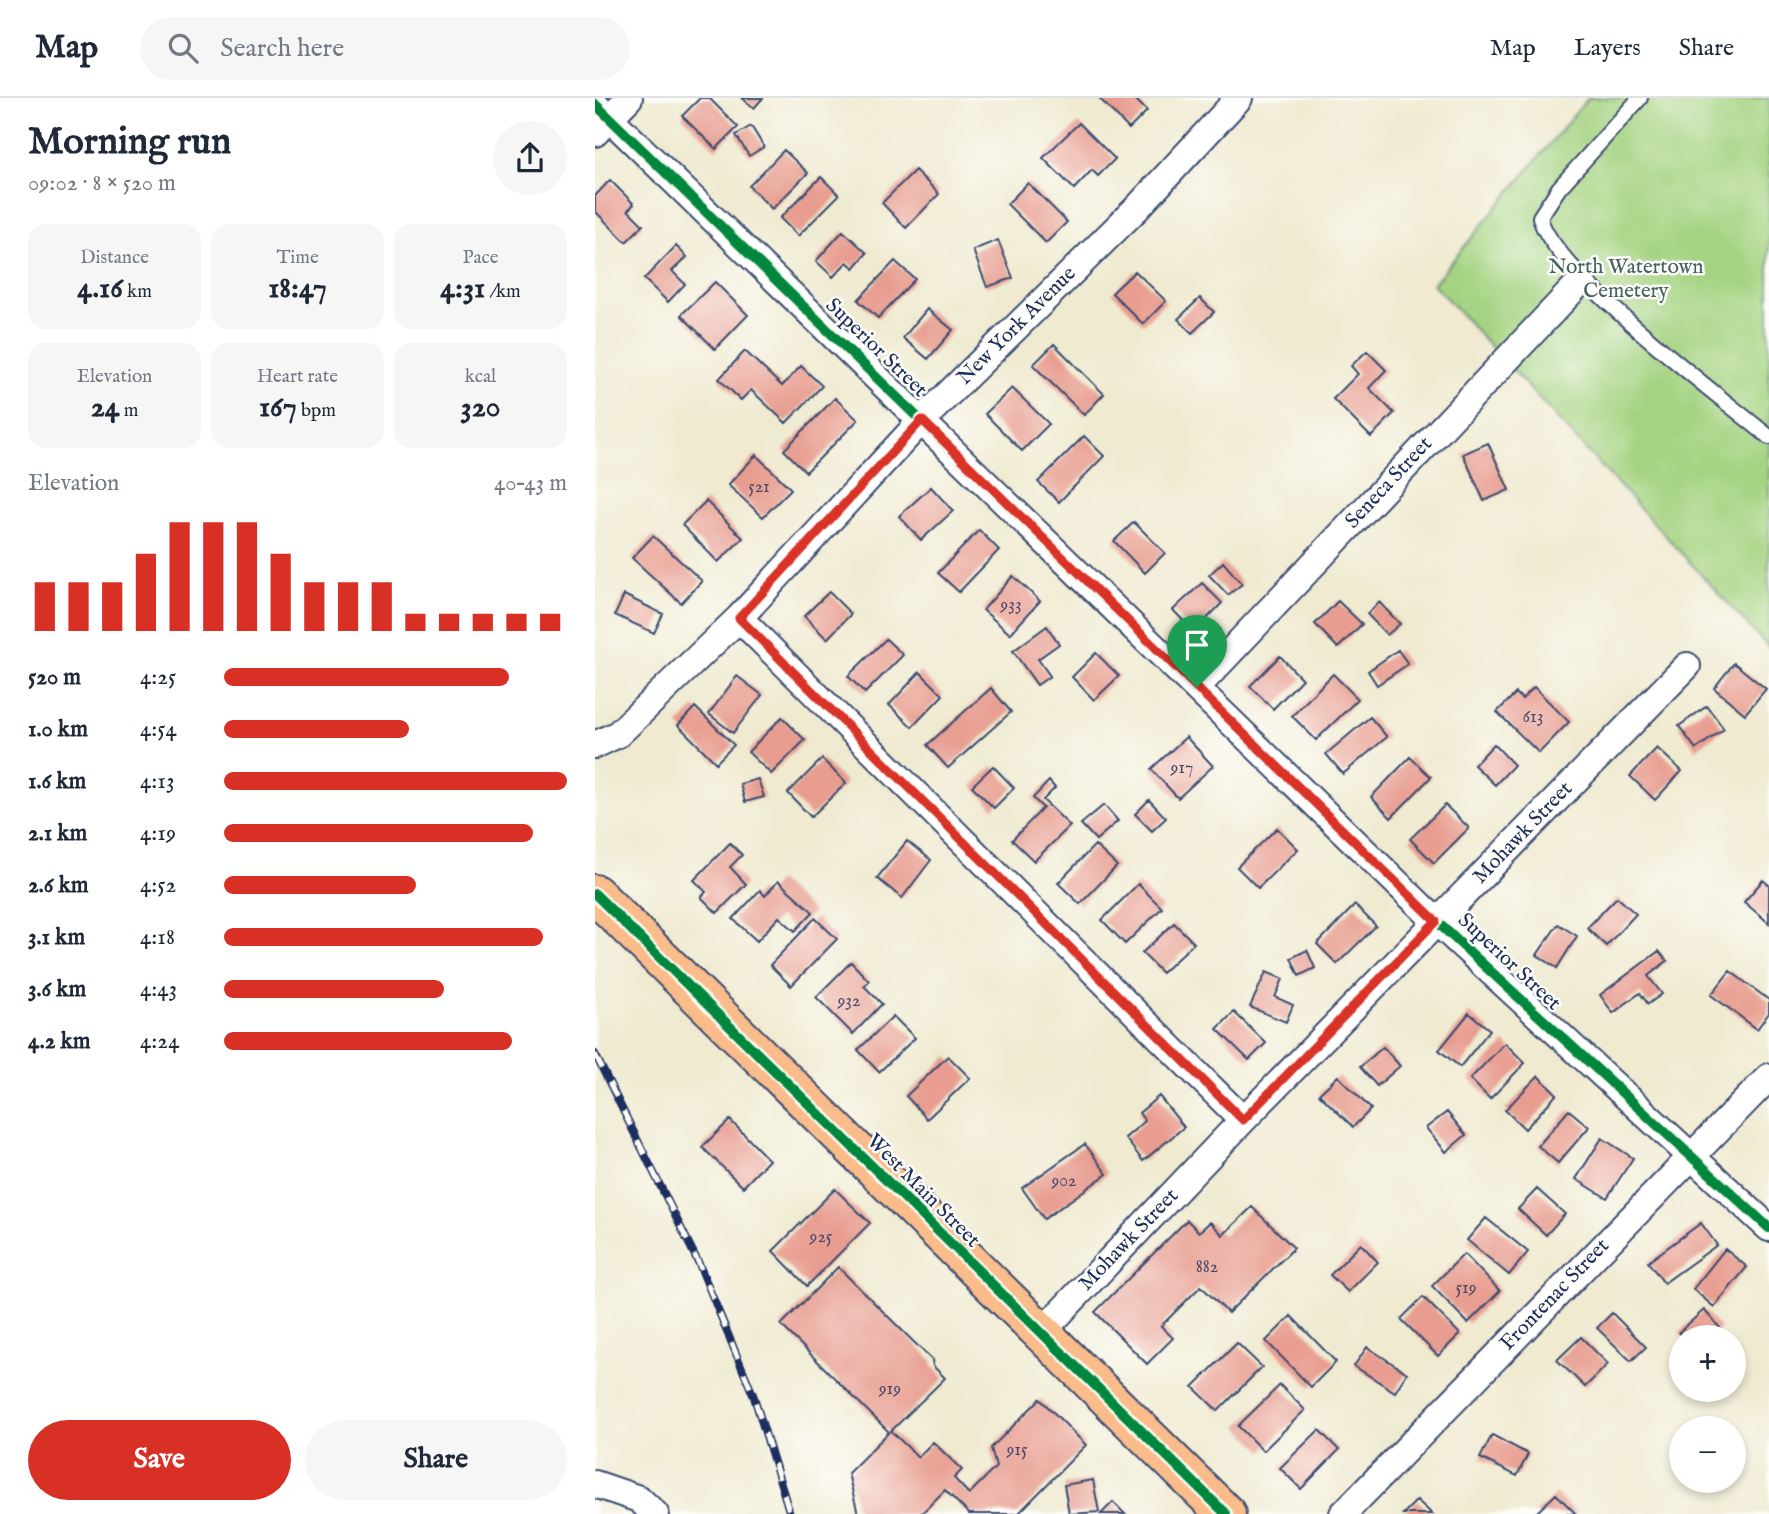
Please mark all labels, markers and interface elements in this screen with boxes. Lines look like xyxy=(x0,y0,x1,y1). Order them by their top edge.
search box xyxy=(140,17,630,80)
text: Map xyxy=(35,27,98,69)
icon: search xyxy=(164,29,202,67)
text: Search here xyxy=(220,32,344,65)
text: Map xyxy=(1490,33,1536,64)
text: Layers xyxy=(1574,33,1641,64)
text: Share xyxy=(1679,33,1734,64)
text: Morning run xyxy=(28,119,231,167)
button: share xyxy=(493,121,567,195)
text: 09:02 · 8 × 520 m xyxy=(28,169,176,198)
text: Distance xyxy=(80,246,149,270)
text: Time xyxy=(276,246,319,270)
text: Pace xyxy=(463,246,498,270)
park label: North Watertown Cemetery xyxy=(1548,254,1704,305)
street label: New York Avenue xyxy=(952,261,1082,391)
text: 4.16 xyxy=(77,270,123,308)
text: 18:47 xyxy=(268,270,327,308)
text: 4:31 xyxy=(440,270,485,308)
text: km xyxy=(123,280,152,304)
text: /km xyxy=(485,280,521,304)
street label: Superior Street xyxy=(819,293,933,403)
text: Elevation xyxy=(77,365,152,389)
text: Heart rate xyxy=(257,365,338,389)
text: kcal xyxy=(465,365,496,389)
text: 24 xyxy=(91,389,119,427)
text: 167 xyxy=(259,389,297,427)
text: 320 xyxy=(460,389,501,427)
text: m xyxy=(119,399,138,423)
text: bpm xyxy=(297,399,336,423)
street label: Seneca Street xyxy=(1340,431,1438,535)
text: Elevation xyxy=(28,469,119,498)
text: 40–43 m xyxy=(494,469,567,498)
house number: 521 xyxy=(748,476,770,499)
house number: 933 xyxy=(999,594,1022,617)
pin xyxy=(1167,615,1227,687)
icon: arrive xyxy=(1178,626,1216,664)
text: 520 m xyxy=(28,663,81,692)
text: 4:25 xyxy=(140,663,176,692)
house number: 613 xyxy=(1523,706,1543,729)
text: 1.0 km xyxy=(28,715,88,744)
text: 4:54 xyxy=(140,715,177,744)
house number: 917 xyxy=(1170,757,1193,780)
text: 1.6 km xyxy=(28,767,86,796)
text: 4:13 xyxy=(140,767,175,796)
street label: Mohawk Street xyxy=(1467,776,1579,890)
text: 2.1 km xyxy=(28,819,87,848)
text: 4:19 xyxy=(140,819,176,848)
text: 2.6 km xyxy=(28,871,89,900)
text: 4:52 xyxy=(140,871,176,900)
street label: Superior Street xyxy=(1452,907,1566,1017)
text: 3.1 km xyxy=(28,923,85,952)
text: 4:18 xyxy=(140,923,175,952)
text: 3.6 km xyxy=(28,975,86,1004)
text: 4:43 xyxy=(140,975,177,1004)
house number: 932 xyxy=(836,990,861,1013)
text: 4.2 km xyxy=(28,1027,91,1056)
text: 4:24 xyxy=(140,1027,179,1056)
street label: West Main Street xyxy=(860,1128,986,1254)
house number: 902 xyxy=(1050,1170,1077,1193)
street label: Mohawk Street xyxy=(1073,1183,1185,1297)
house number: 925 xyxy=(809,1226,833,1249)
street label: Frontenac Street xyxy=(1495,1233,1615,1357)
house number: 882 xyxy=(1196,1256,1218,1279)
house number: 519 xyxy=(1455,1277,1477,1300)
map controls xyxy=(1669,1325,1746,1493)
button: + xyxy=(1669,1325,1746,1402)
house number: 919 xyxy=(878,1378,901,1401)
button: − xyxy=(1669,1416,1746,1493)
button: Save xyxy=(28,1420,291,1500)
button: Share xyxy=(305,1420,567,1500)
house number: 915 xyxy=(1005,1439,1028,1462)

